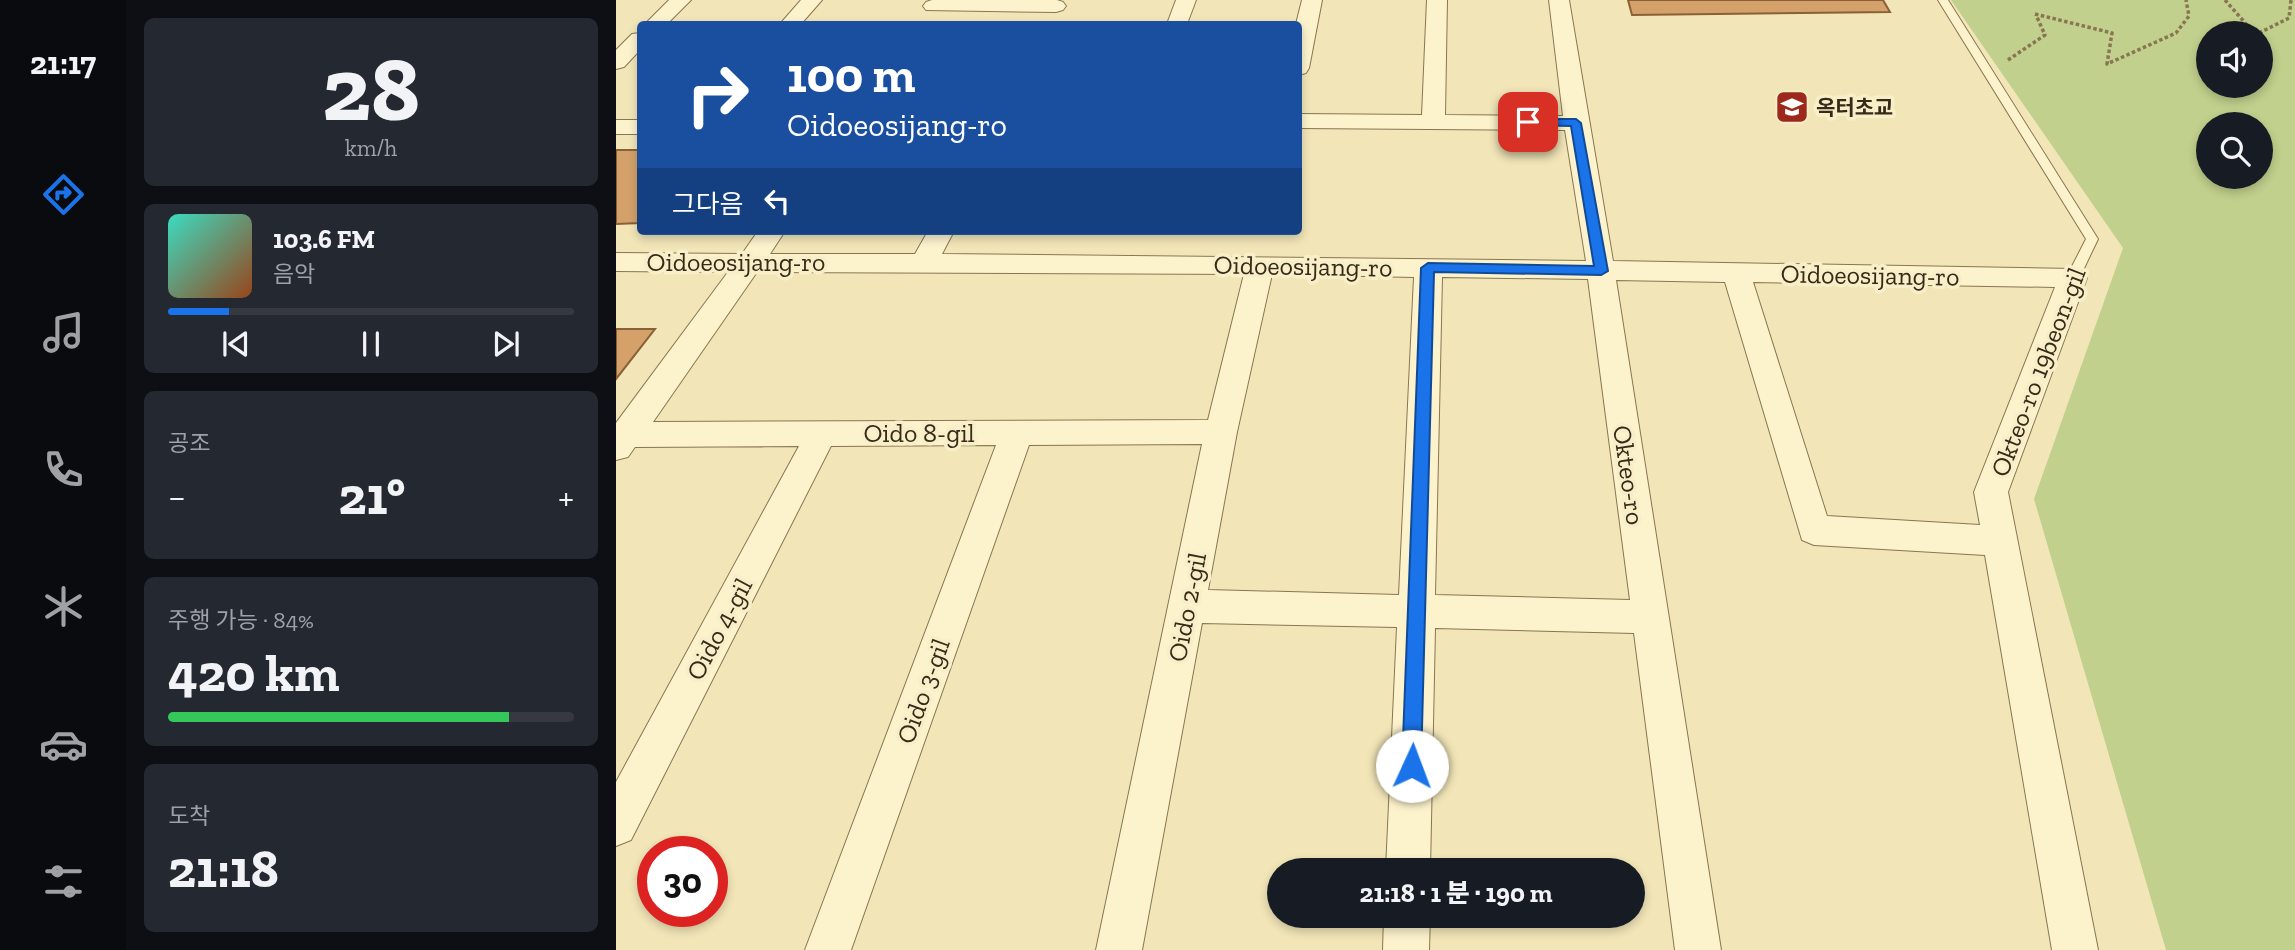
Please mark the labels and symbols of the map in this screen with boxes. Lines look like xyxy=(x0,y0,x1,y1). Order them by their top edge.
school or university icon: 옥터초교 xyxy=(1773,88,1811,126)
pin xyxy=(1498,92,1558,152)
place label: 옥터초교 xyxy=(1816,95,1893,120)
street label: Oidoeosijang-ro xyxy=(647,246,825,278)
street label: Oidoeosijang-ro xyxy=(1213,248,1393,284)
street label: Oidoeosijang-ro xyxy=(1780,257,1960,293)
street label: Okteo-ro 19beon-gil xyxy=(1983,263,2093,481)
street label: Oido 8-gil xyxy=(863,417,975,449)
street label: Okteo-ro xyxy=(1606,423,1652,527)
street label: Oido 2-gil xyxy=(1161,550,1213,664)
street label: Oido 4-gil xyxy=(679,572,759,686)
street label: Oido 3-gil xyxy=(889,634,957,748)
position arrow xyxy=(1375,729,1449,803)
speed limit sign: 30 xyxy=(637,836,728,927)

